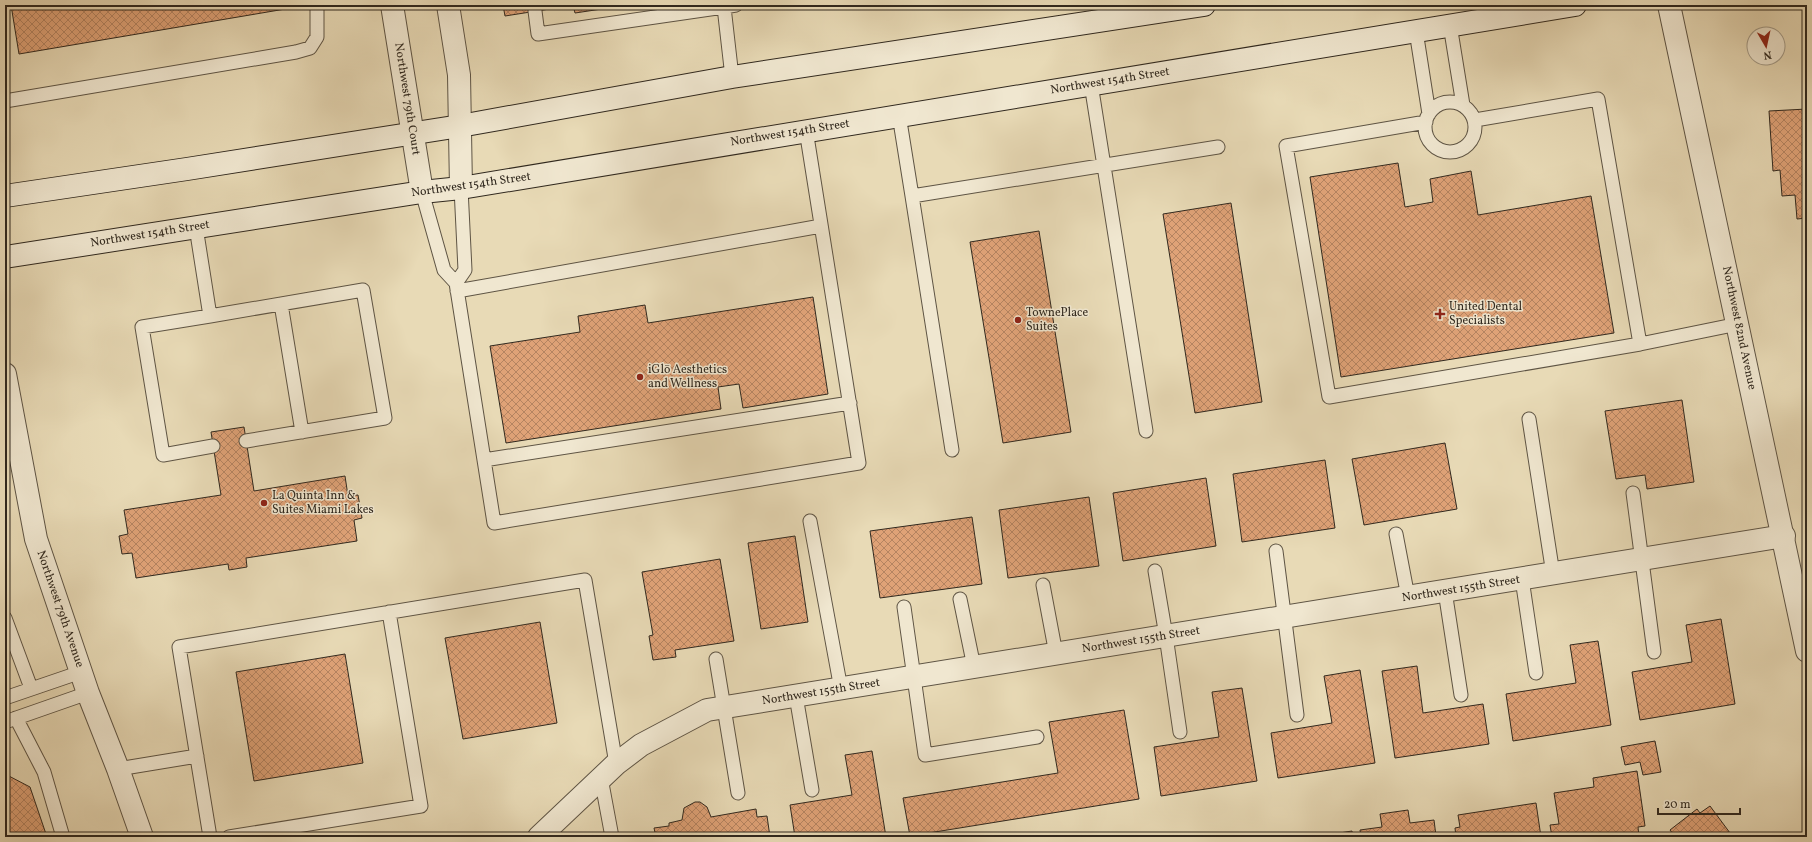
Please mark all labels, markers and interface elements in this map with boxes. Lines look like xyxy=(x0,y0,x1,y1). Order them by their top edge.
north arrow xyxy=(1746,26,1786,66)
street label: Northwest 79th Court xyxy=(390,42,424,156)
text: N xyxy=(1762,46,1772,62)
street label: Northwest 154th Street xyxy=(1049,64,1171,98)
street label: Northwest 154th Street xyxy=(729,116,851,150)
street label: Northwest 154th Street xyxy=(410,169,532,201)
street label: Northwest 154th Street xyxy=(89,217,211,251)
street label: Northwest 82nd Avenue xyxy=(1718,265,1760,392)
place label: United Dental Specialists xyxy=(1449,299,1523,329)
place label: TownePlace Suites xyxy=(1026,305,1088,335)
marker: United Dental Specialists xyxy=(1434,308,1446,320)
marker: TownePlace Suites xyxy=(1013,315,1023,325)
place label: iGlō Aesthetics and Wellness xyxy=(648,362,727,392)
marker: iGlō Aesthetics and Wellness xyxy=(635,372,645,382)
place label: La Quinta Inn & Suites Miami Lakes xyxy=(272,488,374,518)
marker: La Quinta Inn & Suites Miami Lakes xyxy=(259,498,269,508)
street label: Northwest 79th Avenue xyxy=(32,548,88,670)
street label: Northwest 155th Street xyxy=(1401,572,1521,606)
street label: Northwest 155th Street xyxy=(1081,623,1201,657)
street label: Northwest 155th Street xyxy=(761,675,881,709)
scale bar xyxy=(1658,790,1740,816)
text: 20 m xyxy=(1664,797,1691,813)

